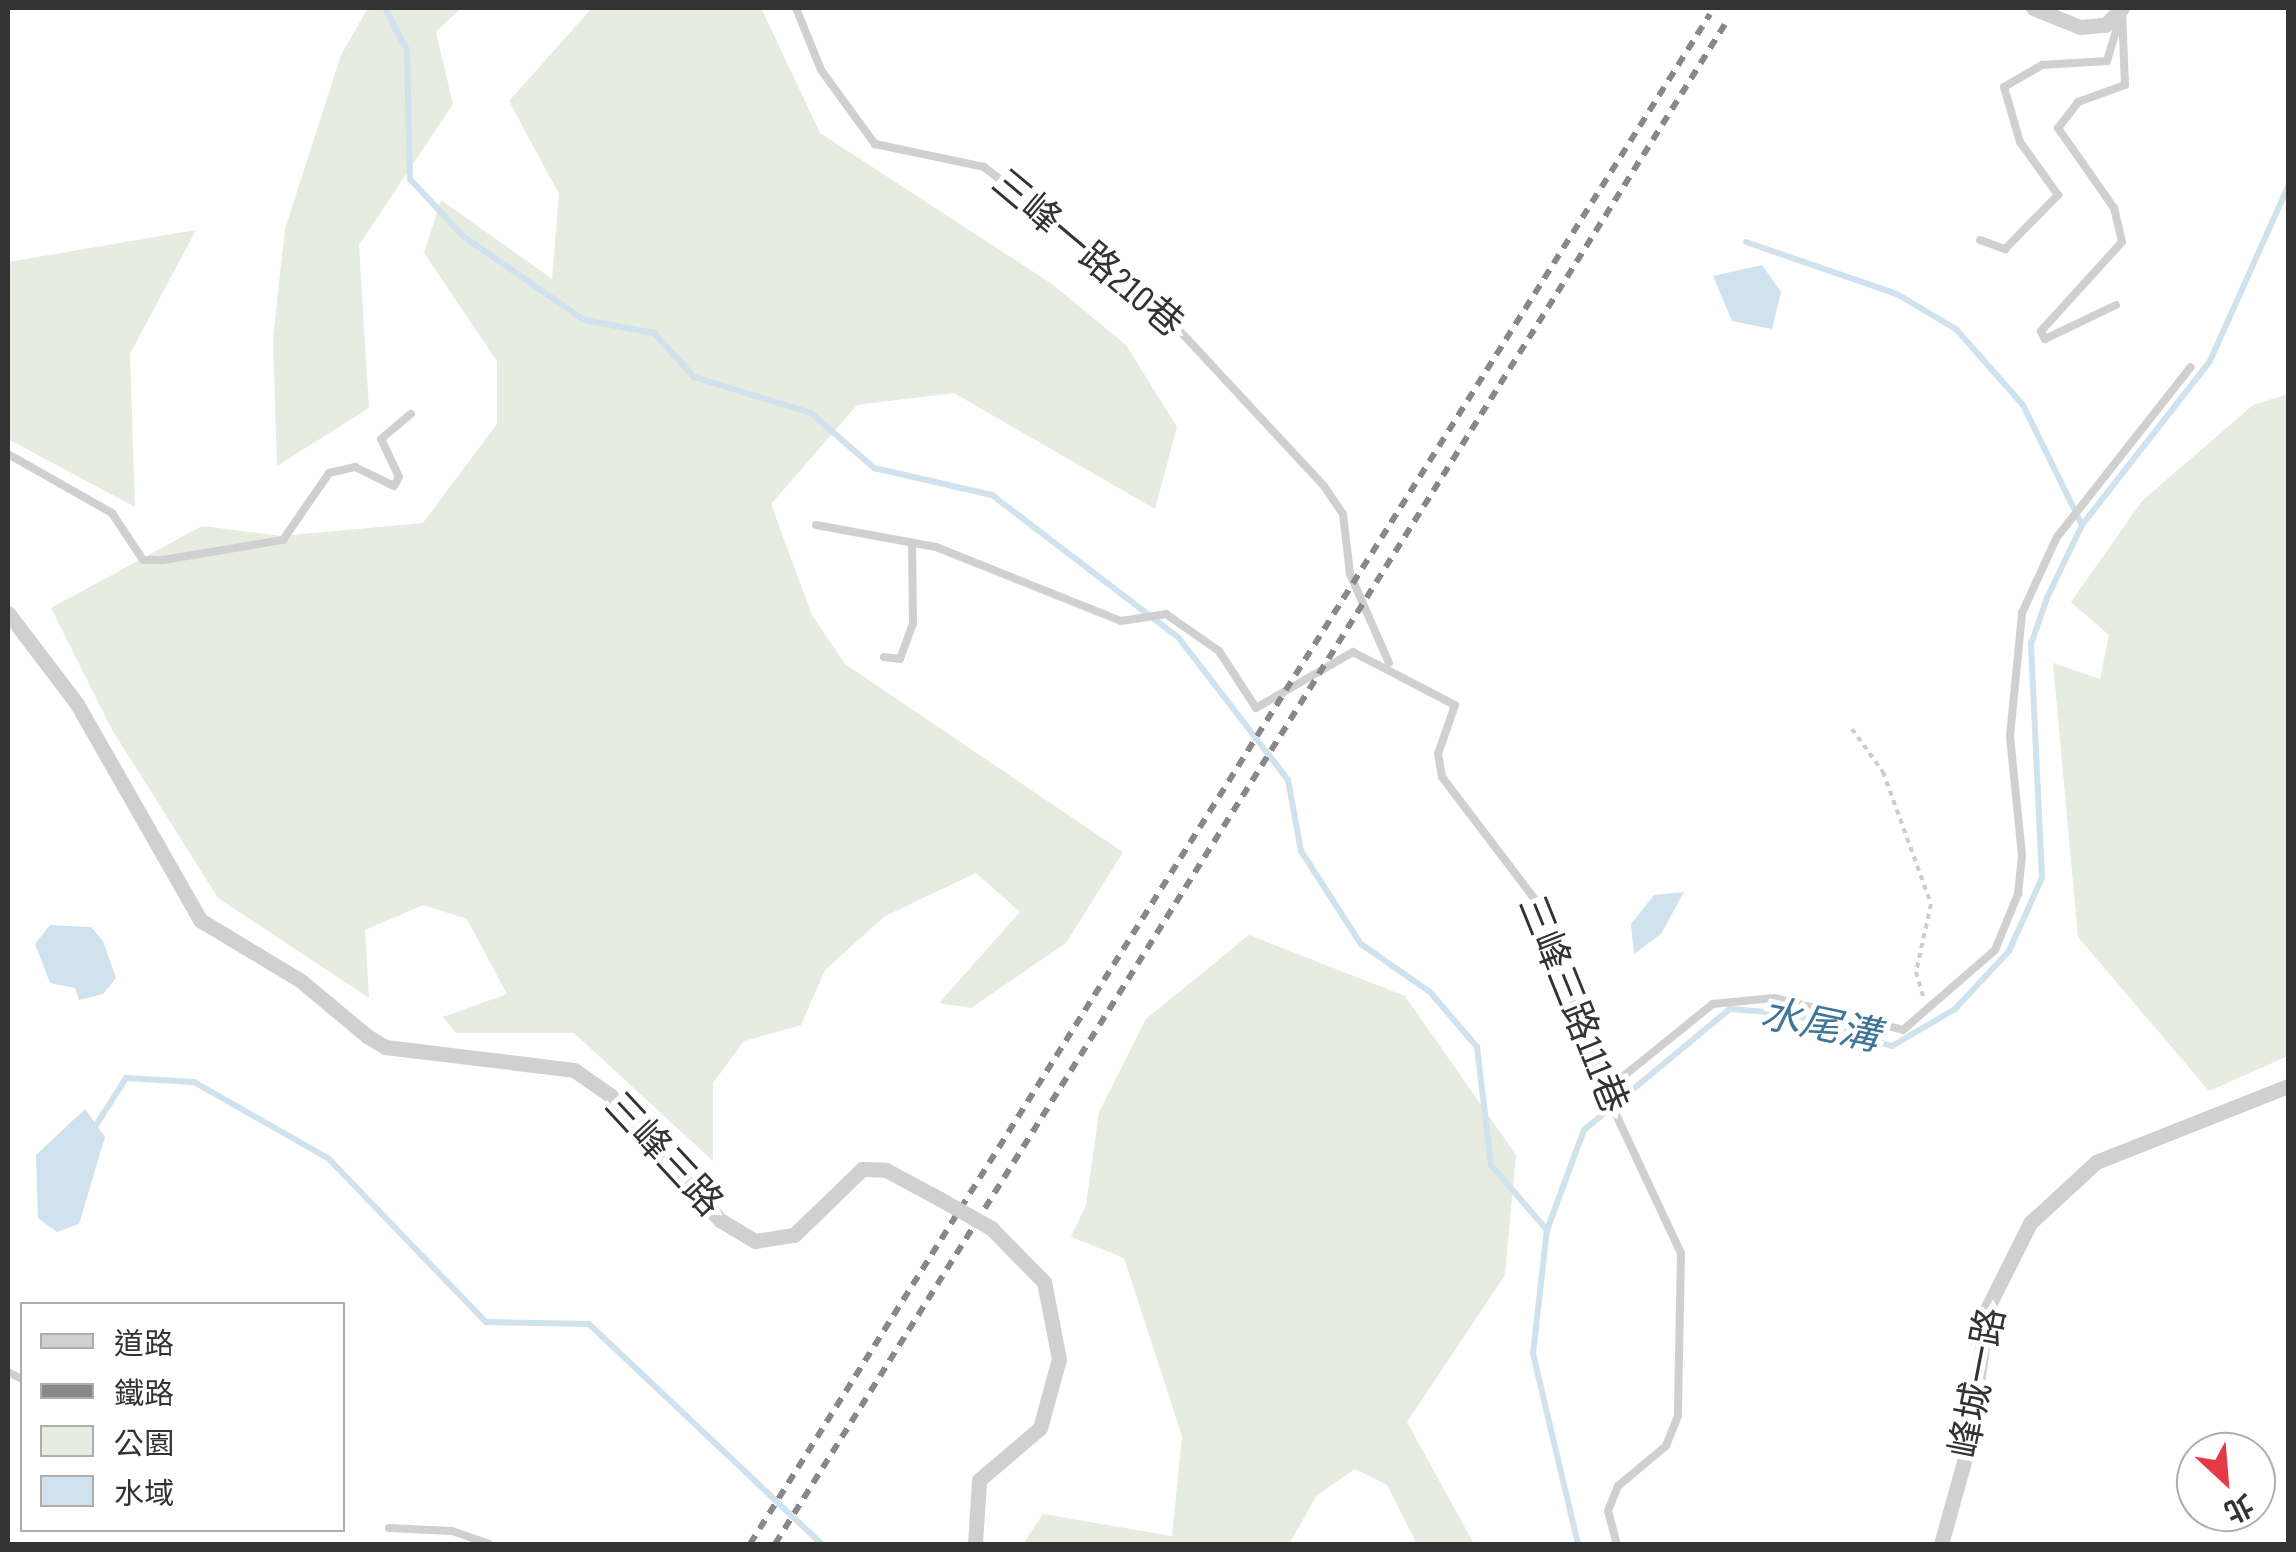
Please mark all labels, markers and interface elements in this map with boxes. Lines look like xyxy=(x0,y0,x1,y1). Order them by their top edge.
street label: 三峰一路210巷 xyxy=(982,161,1192,347)
street label: 三峰三路111巷 xyxy=(1508,890,1636,1120)
water label: 水尾溝 xyxy=(1756,990,1884,1062)
street label: 三峰三路 xyxy=(594,1084,732,1226)
legend xyxy=(20,1302,345,1532)
street label: 峰城一路 xyxy=(1942,1304,2016,1462)
text: 道路 xyxy=(114,1327,174,1363)
text: 鐵路 xyxy=(114,1377,174,1413)
text: 公園 xyxy=(114,1427,174,1463)
north arrow xyxy=(2176,1432,2276,1532)
text: 水域 xyxy=(114,1477,174,1513)
text: 北 xyxy=(2219,1487,2258,1529)

